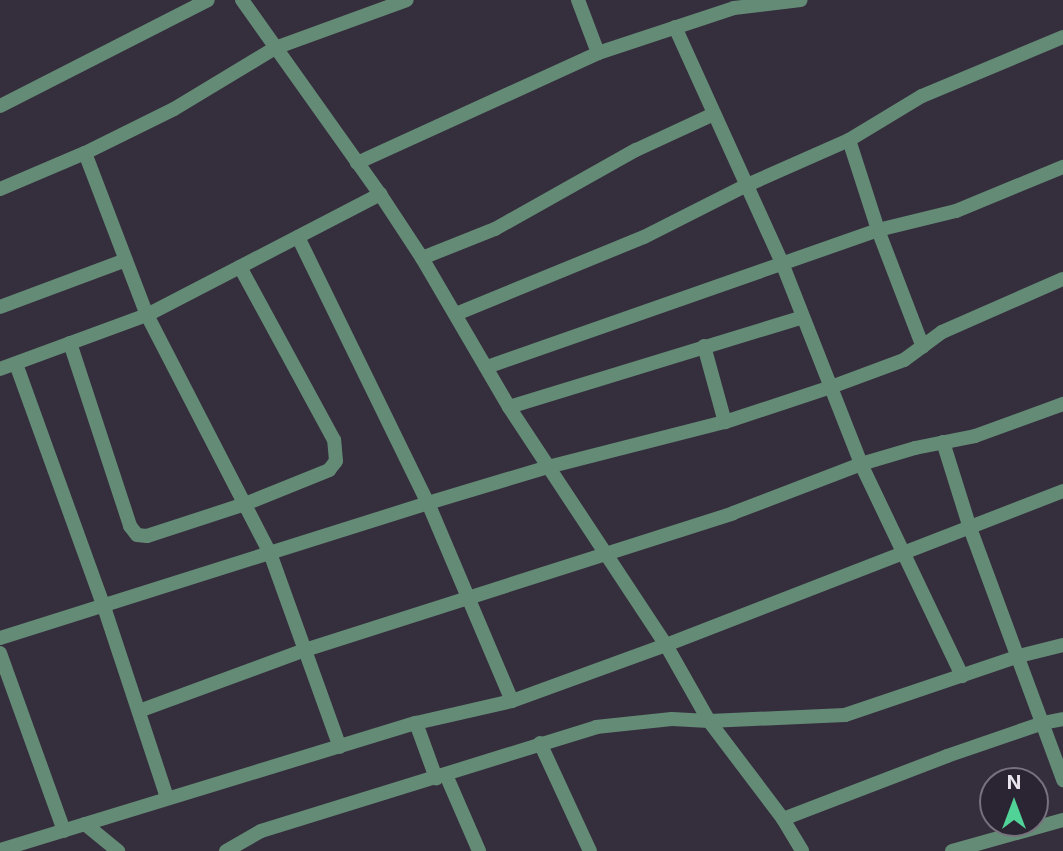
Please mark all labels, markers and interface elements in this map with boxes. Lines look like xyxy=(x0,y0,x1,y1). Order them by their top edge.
north arrow xyxy=(979,767,1049,837)
text: N xyxy=(1007,771,1021,794)

